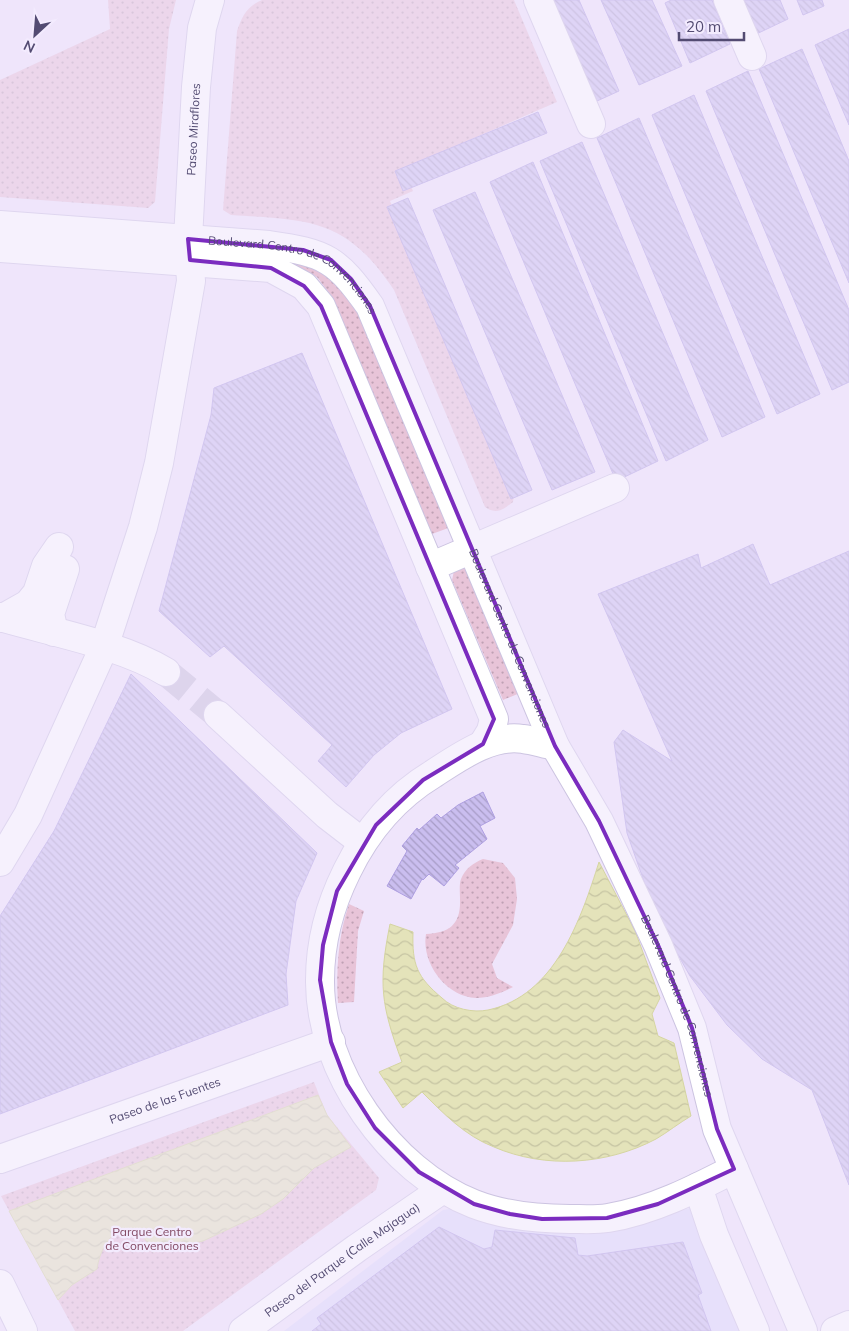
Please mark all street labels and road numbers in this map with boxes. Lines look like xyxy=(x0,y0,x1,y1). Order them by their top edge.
street label: Paseo Miraflores xyxy=(183,82,203,176)
street label: Boulevard Centro de Convenciones xyxy=(207,232,380,316)
street label: Boulevard Centro de Convenciones xyxy=(466,546,555,730)
street label: Boulevard Centro de Convenciones xyxy=(638,912,717,1098)
street label: Paseo de las Fuentes xyxy=(107,1074,223,1127)
street label: Paseo del Parque (Calle Majagua) xyxy=(261,1199,422,1320)

